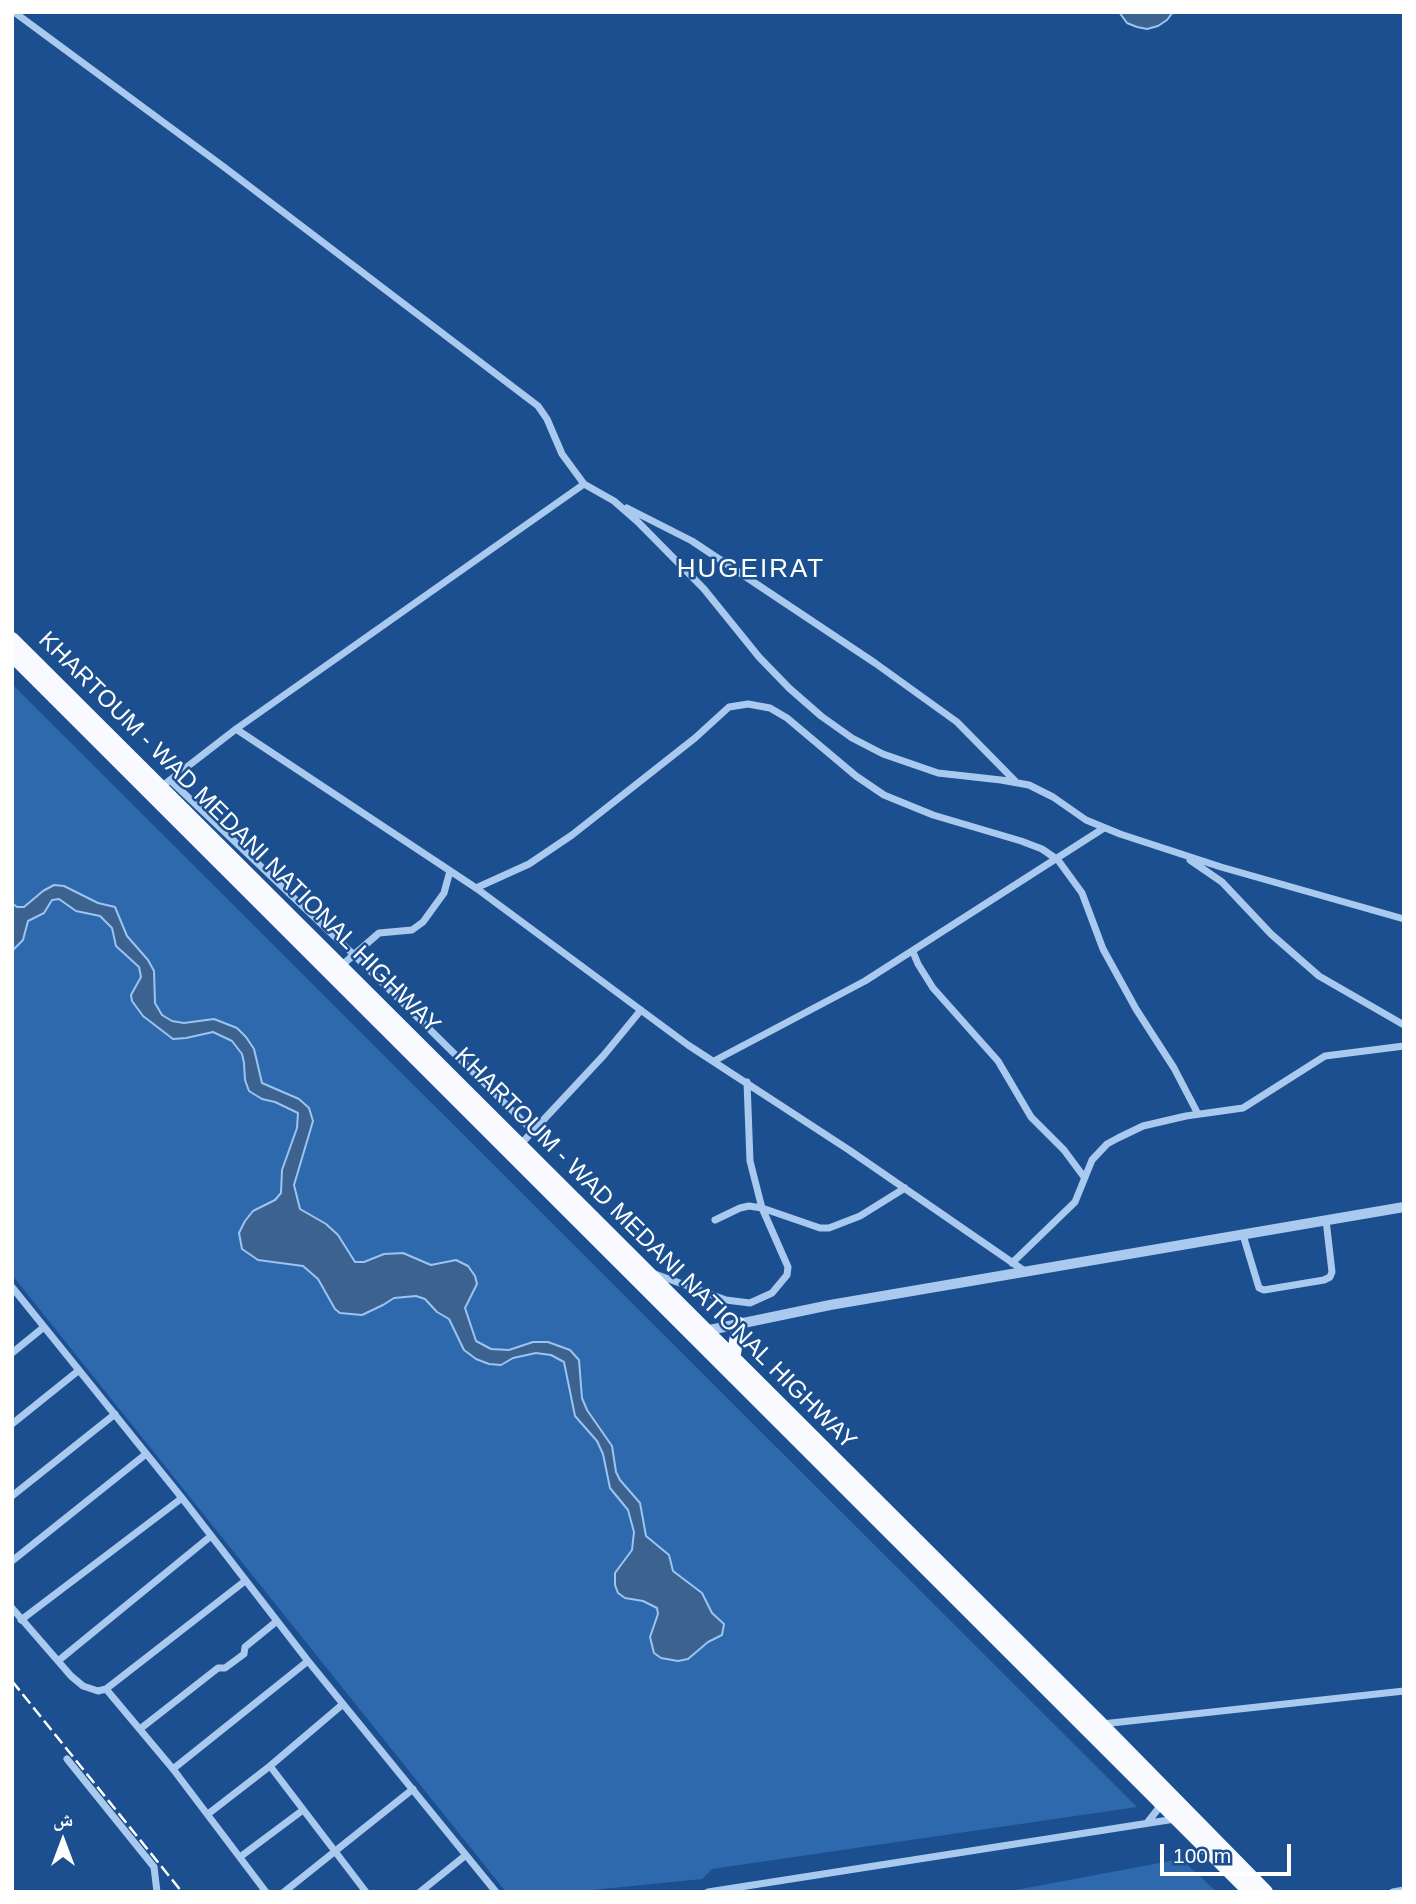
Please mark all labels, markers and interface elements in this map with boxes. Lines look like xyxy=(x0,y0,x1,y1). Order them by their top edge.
district label: HUGEIRAT xyxy=(678,554,824,586)
street label: KHARTOUM - WAD MEDANI NATIONAL HIGHWAY xyxy=(32,626,446,1040)
street label: KHARTOUM - WAD MEDANI NATIONAL HIGHWAY xyxy=(448,1042,862,1456)
north arrow xyxy=(28,1806,98,1876)
text: ش xyxy=(53,1809,73,1830)
scale bar xyxy=(1164,1830,1295,1874)
text: 100 m xyxy=(1173,1844,1231,1867)

